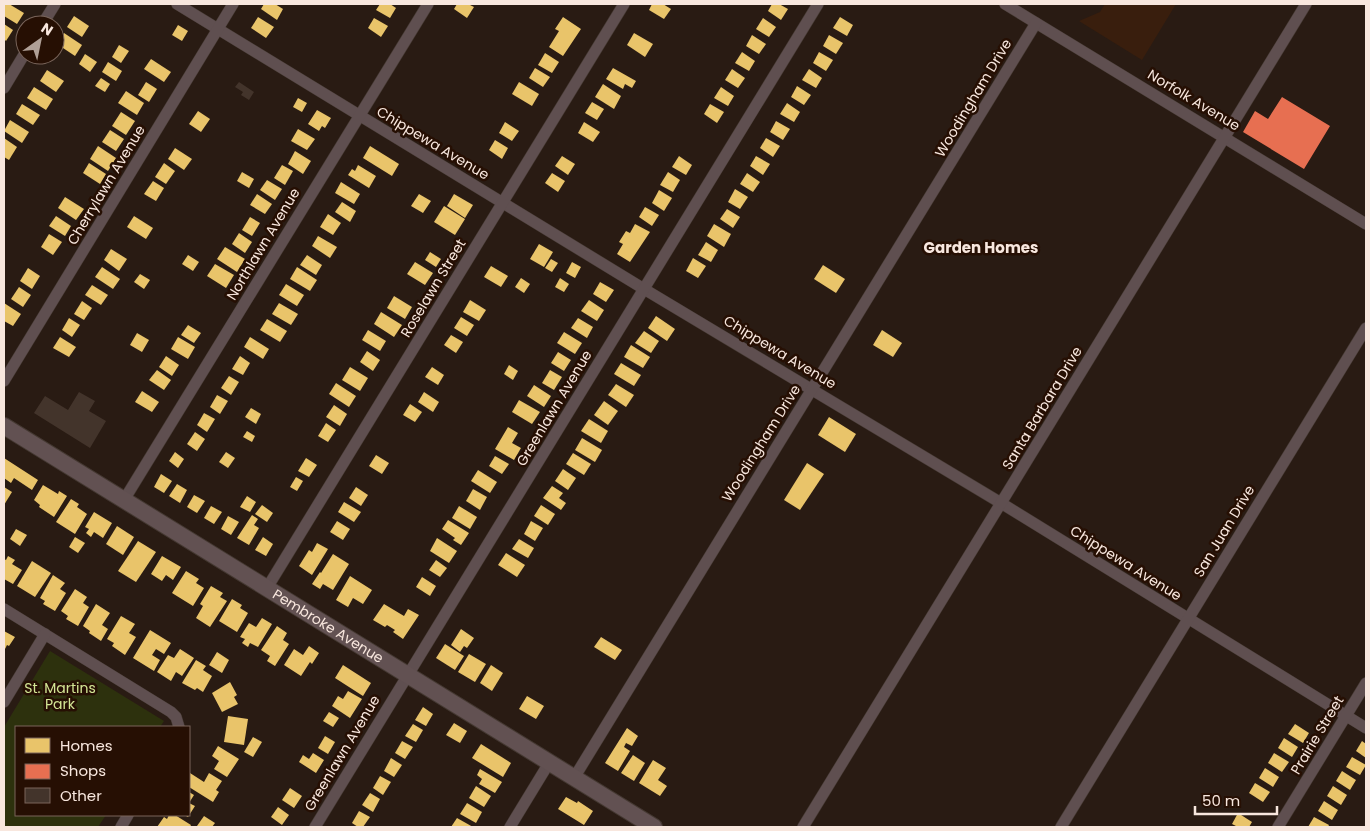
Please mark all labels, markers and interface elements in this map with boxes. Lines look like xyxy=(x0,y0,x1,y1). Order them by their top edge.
north arrow xyxy=(15,15,65,65)
text: N xyxy=(37,18,57,40)
street label: Woodingham Drive xyxy=(930,35,1016,161)
street label: Norfolk Avenue xyxy=(1144,65,1244,136)
street label: Chippewa Avenue xyxy=(373,101,493,185)
street label: Cherrylawn Avenue xyxy=(62,121,150,249)
street label: Northlawn Avenue xyxy=(222,184,305,304)
street label: Roselawn Street xyxy=(396,235,470,341)
district label: Garden Homes xyxy=(924,237,1038,258)
street label: Chippewa Avenue xyxy=(720,310,840,394)
street label: Santa Barbara Drive xyxy=(997,342,1087,473)
street label: Greenlawn Avenue xyxy=(511,346,597,470)
street label: Woodingham Drive xyxy=(717,380,805,505)
street label: San Juan Drive xyxy=(1189,481,1260,581)
street label: Chippewa Avenue xyxy=(1066,521,1186,606)
street label: Pembroke Avenue xyxy=(269,584,388,668)
park label: St. Martins Park xyxy=(24,678,96,714)
street label: Greenlawn Avenue xyxy=(299,691,385,815)
street label: Prairie Street xyxy=(1286,692,1348,778)
legend xyxy=(15,726,190,816)
text: Homes xyxy=(60,735,113,756)
text: Shops xyxy=(60,760,106,781)
scale bar xyxy=(1195,784,1278,816)
text: Other xyxy=(60,785,102,806)
text: 50 m xyxy=(1202,790,1240,811)

